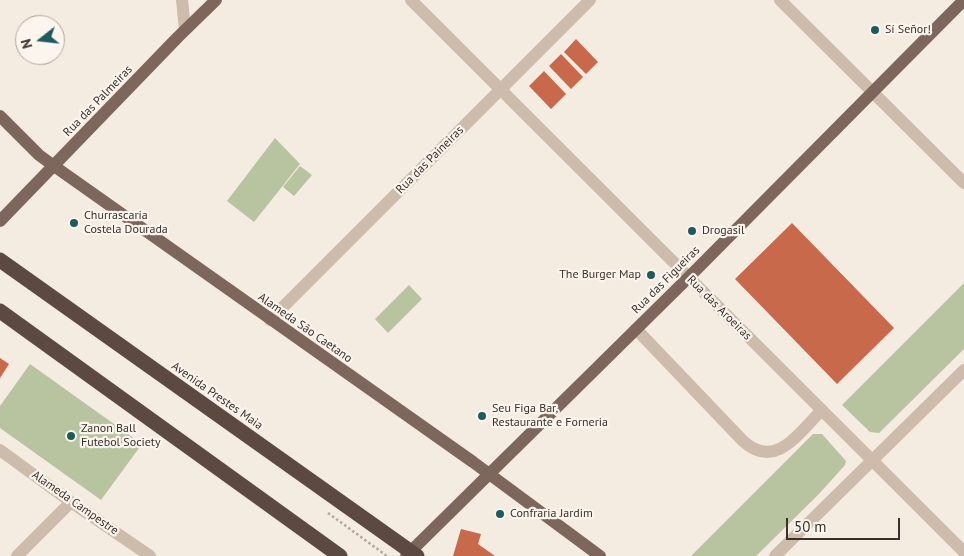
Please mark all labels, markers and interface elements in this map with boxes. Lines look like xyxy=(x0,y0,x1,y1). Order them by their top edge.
north arrow xyxy=(15,15,65,65)
place label: Sí Señor! xyxy=(885,23,931,37)
marker: Sí Señor! xyxy=(869,24,881,36)
text: N xyxy=(17,37,36,51)
street label: Rua das Palmeiras xyxy=(60,62,136,140)
street label: Rua das Paineiras xyxy=(393,123,467,197)
place label: Churrascaria Costela Dourada xyxy=(84,209,168,237)
marker: Churrascaria Costela Dourada xyxy=(68,217,80,229)
place label: Drogasil xyxy=(702,224,745,238)
marker: Drogasil xyxy=(686,225,698,237)
street label: Rua das Figueiras xyxy=(629,243,703,317)
place label: The Burger Map xyxy=(559,268,641,282)
marker: The Burger Map xyxy=(645,269,657,281)
street label: Rua das Aroeiras xyxy=(684,273,754,343)
street label: Alameda São Caetano xyxy=(255,290,355,366)
street label: Avenida Prestes Maia xyxy=(169,359,265,433)
place label: Seu Figa Bar, Restaurante e Forneria xyxy=(492,402,608,430)
marker: Seu Figa Bar, Restaurante e Forneria xyxy=(476,410,488,422)
place label: Zanon Ball Futebol Society xyxy=(81,422,161,450)
marker: Zanon Ball Futebol Society xyxy=(65,430,77,442)
street label: Alameda Campestre xyxy=(29,468,121,538)
place label: Confraria Jardim xyxy=(510,507,593,521)
marker: Confraria Jardim xyxy=(494,508,506,520)
scale bar xyxy=(789,508,903,540)
text: 50 m xyxy=(794,517,827,536)

